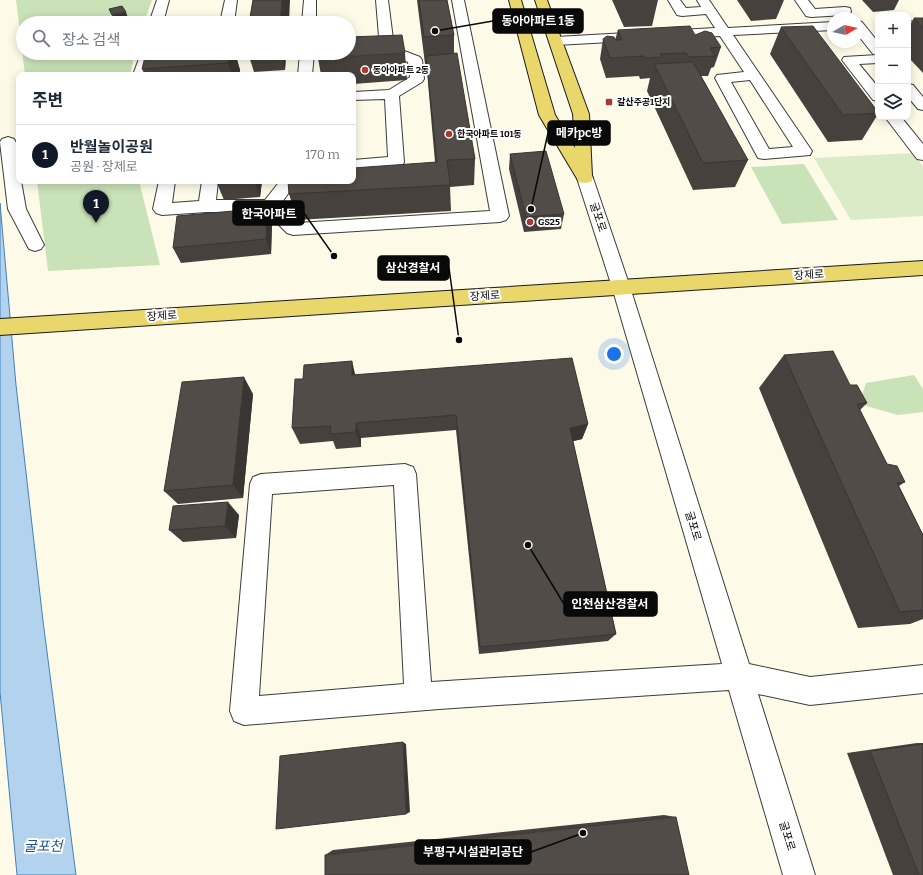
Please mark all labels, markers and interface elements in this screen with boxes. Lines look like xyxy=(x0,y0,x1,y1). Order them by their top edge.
callout: 동아아파트 1동 xyxy=(493,9,583,33)
north arrow xyxy=(827,12,863,48)
map controls xyxy=(875,12,911,120)
button: + xyxy=(875,12,911,48)
text: 동아아파트 1동 xyxy=(501,14,575,28)
search box xyxy=(16,16,356,60)
icon: search xyxy=(30,27,52,49)
text: 장소 검색 xyxy=(62,31,120,49)
button: − xyxy=(875,48,911,84)
marker: 동아아파트 2동 xyxy=(360,65,370,75)
place label: 동아아파트 2동 xyxy=(372,65,429,75)
button: layers xyxy=(875,84,911,120)
text: 주변 xyxy=(32,90,63,111)
marker: 갈산주공1단지 xyxy=(604,97,614,107)
place label: 갈산주공1단지 xyxy=(617,97,671,107)
callout: 메카pc방 xyxy=(548,121,610,145)
text: 메카pc방 xyxy=(556,126,602,140)
place label: 한국아파트 101동 xyxy=(457,128,522,139)
marker: 한국아파트 101동 xyxy=(444,129,454,139)
text: 반월놀이공원 xyxy=(70,138,153,156)
text: 1 xyxy=(42,147,48,162)
text: 170 m xyxy=(305,147,340,162)
text: 공원 · 장제로 xyxy=(70,159,138,174)
pin: 1 xyxy=(83,190,109,223)
callout: 한국아파트 xyxy=(233,201,304,225)
street label: 굴포로 xyxy=(587,201,609,233)
text: 한국아파트 xyxy=(241,207,297,221)
marker: GS25 xyxy=(525,217,535,227)
place label: GS25 xyxy=(538,217,560,227)
callout: 삼산경찰서 xyxy=(378,256,449,280)
text: 삼산경찰서 xyxy=(385,261,441,275)
street label: 장제로 xyxy=(793,267,825,283)
street label: 장제로 xyxy=(469,288,501,304)
street label: 장제로 xyxy=(146,308,178,324)
your location xyxy=(604,344,624,364)
street label: 굴포로 xyxy=(682,510,704,542)
callout: 인천삼산경찰서 xyxy=(564,592,657,616)
text: 인천삼산경찰서 xyxy=(571,597,649,611)
street label: 굴포로 xyxy=(776,820,798,852)
water label: 굴포천 xyxy=(24,838,63,855)
callout: 부평구시설관리공단 xyxy=(415,840,531,864)
text: 부평구시설관리공단 xyxy=(423,845,523,859)

